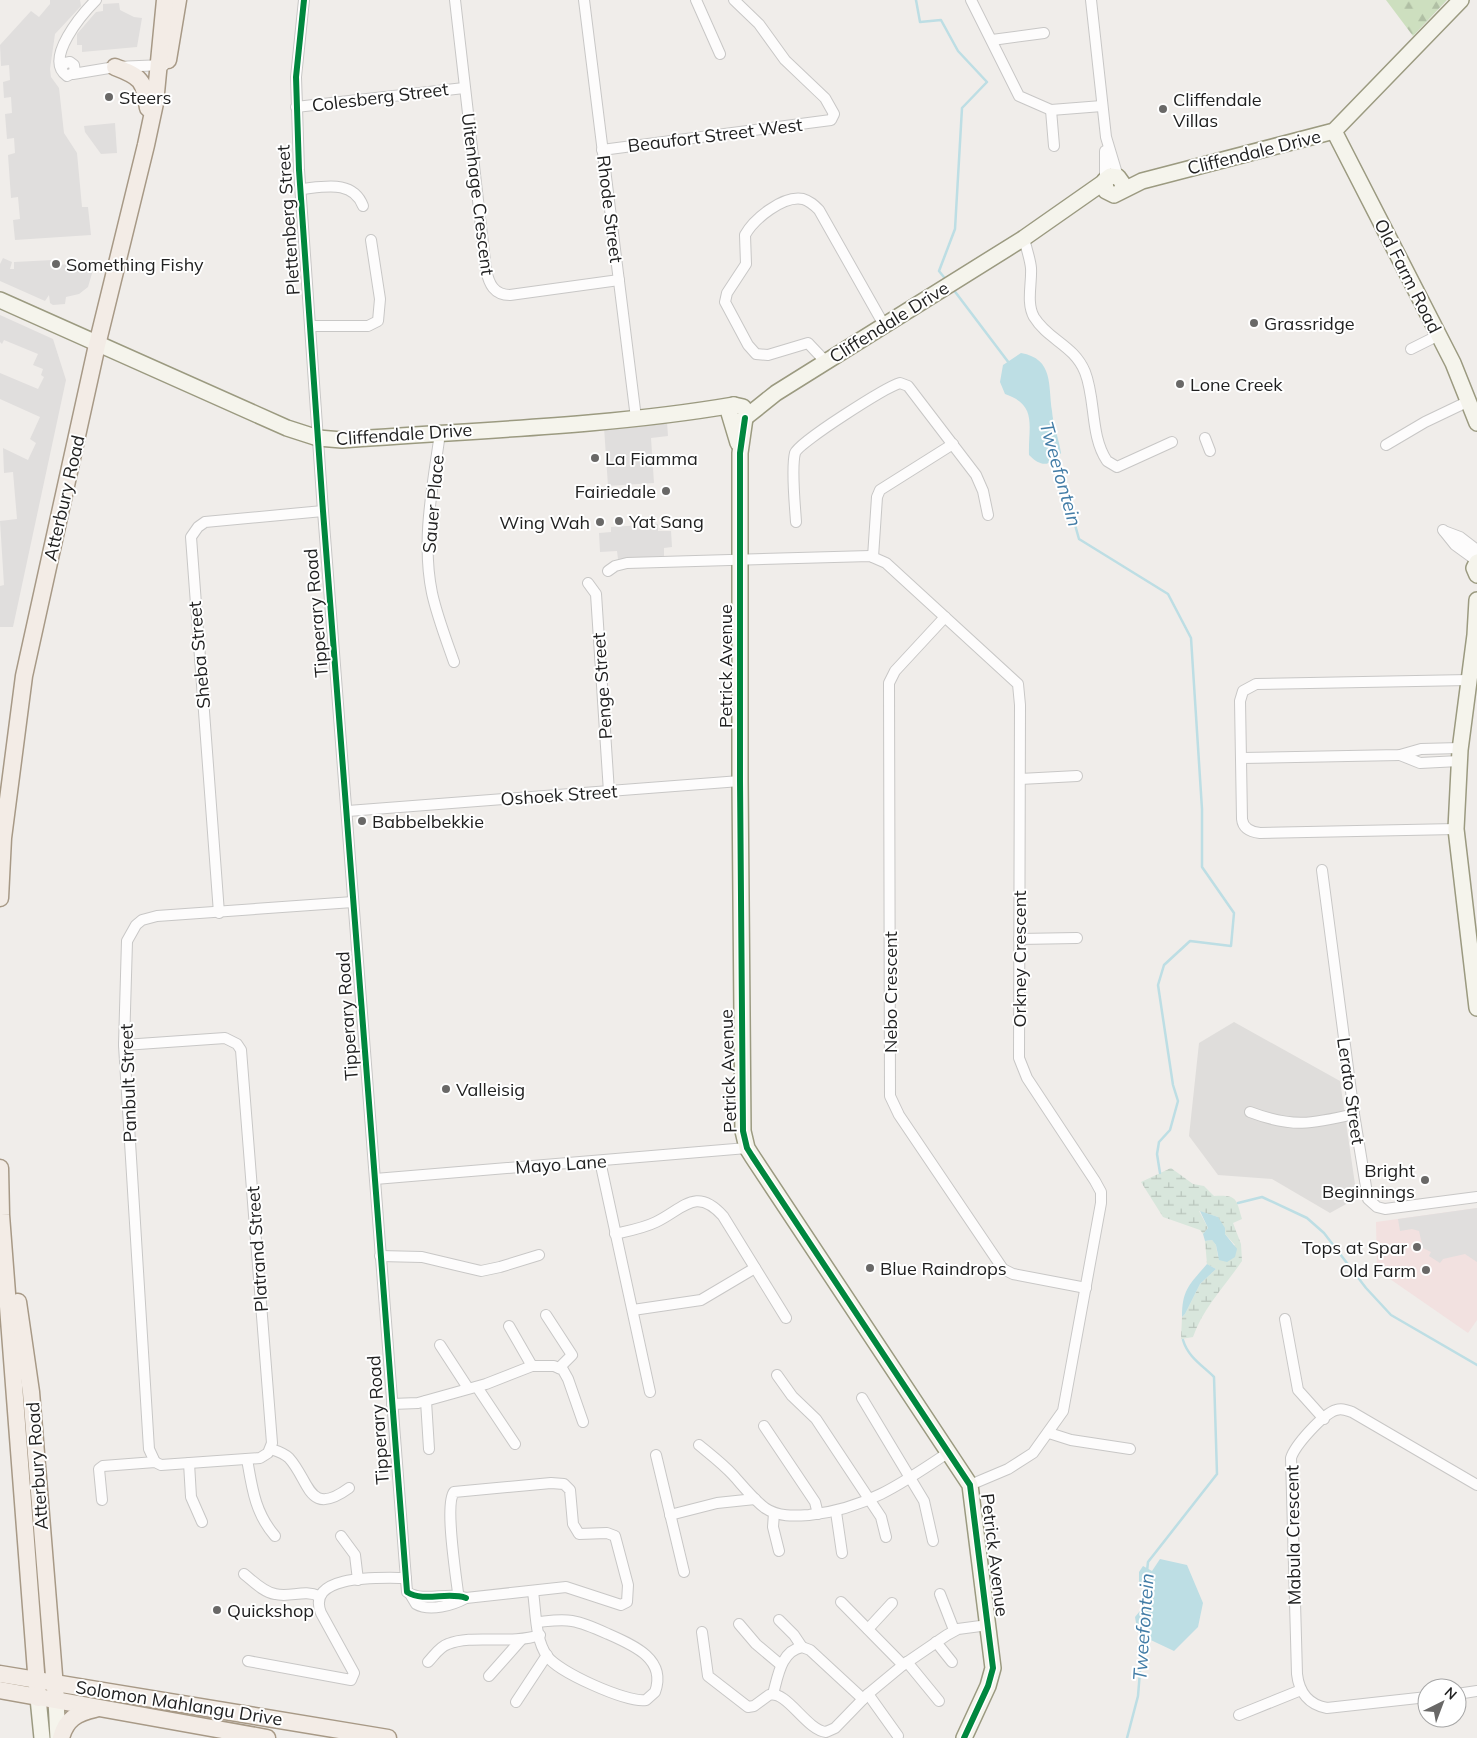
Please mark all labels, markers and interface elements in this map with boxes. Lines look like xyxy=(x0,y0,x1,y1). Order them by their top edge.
street label: Colesberg Street xyxy=(310,77,450,117)
place label: Steers xyxy=(119,86,171,109)
place label: Cliffendale Villas xyxy=(1173,88,1262,132)
marker: Steers xyxy=(103,91,115,103)
marker: Cliffendale Villas xyxy=(1157,103,1169,115)
street label: Uitenhage Crescent xyxy=(457,111,499,277)
street label: Beaufort Street West xyxy=(626,113,804,157)
street label: Cliffendale Drive xyxy=(1185,124,1323,180)
street label: Plettenberg Street xyxy=(271,144,305,296)
street label: Rhode Street xyxy=(592,154,628,264)
street label: Old Farm Road xyxy=(1369,215,1447,337)
place label: Something Fishy xyxy=(66,253,204,276)
marker: Something Fishy xyxy=(50,258,62,270)
street label: Cliffendale Drive xyxy=(825,276,953,368)
place label: Grassridge xyxy=(1264,312,1355,335)
marker: Grassridge xyxy=(1248,317,1260,329)
place label: Lone Creek xyxy=(1190,373,1283,396)
marker: Lone Creek xyxy=(1174,378,1186,390)
street label: Cliffendale Drive xyxy=(335,418,473,450)
water label: Tweefontein xyxy=(1035,419,1087,529)
street label: Atterbury Road xyxy=(38,433,90,563)
place label: La Fiamma xyxy=(605,447,698,470)
marker: La Fiamma xyxy=(589,452,601,464)
street label: Sauer Place xyxy=(417,454,449,554)
place label: Fairiedale xyxy=(575,480,656,503)
marker: Fairiedale xyxy=(660,485,672,497)
place label: Yat Sang xyxy=(628,510,704,533)
place label: Wing Wah xyxy=(499,511,590,534)
marker: Yat Sang xyxy=(613,515,625,527)
marker: Wing Wah xyxy=(594,516,606,528)
street label: Tipperary Road xyxy=(299,548,333,678)
street label: Sheba Street xyxy=(183,600,215,710)
street label: Petrick Avenue xyxy=(714,604,737,728)
street label: Penge Street xyxy=(587,632,617,740)
street label: Oshoek Street xyxy=(500,779,618,811)
place label: Babbelbekkie xyxy=(372,810,484,833)
marker: Babbelbekkie xyxy=(356,815,368,827)
street label: Orkney Crescent xyxy=(1008,890,1031,1028)
street label: Nebo Crescent xyxy=(879,931,902,1053)
street label: Tipperary Road xyxy=(331,951,363,1081)
street label: Petrick Avenue xyxy=(714,1009,742,1133)
street label: Panbult Street xyxy=(114,1023,142,1143)
street label: Lerato Street xyxy=(1332,1036,1370,1146)
place label: Valleisig xyxy=(456,1078,525,1101)
marker: Valleisig xyxy=(440,1083,452,1095)
street label: Mayo Lane xyxy=(515,1149,607,1179)
place label: Bright Beginnings xyxy=(1322,1159,1415,1203)
marker: Bright Beginnings xyxy=(1419,1174,1431,1186)
street label: Platrand Street xyxy=(241,1185,273,1313)
place label: Tops at Spar xyxy=(1302,1236,1407,1259)
marker: Tops at Spar xyxy=(1411,1241,1423,1253)
place label: Blue Raindrops xyxy=(880,1257,1007,1280)
place label: Old Farm xyxy=(1339,1259,1416,1282)
marker: Blue Raindrops xyxy=(864,1262,876,1274)
marker: Old Farm xyxy=(1420,1264,1432,1276)
street label: Tipperary Road xyxy=(362,1355,394,1485)
street label: Atterbury Road xyxy=(21,1401,53,1531)
street label: Mabula Crescent xyxy=(1280,1465,1306,1605)
street label: Petrick Avenue xyxy=(976,1492,1014,1618)
water label: Tweefontein xyxy=(1127,1572,1159,1682)
place label: Quickshop xyxy=(227,1599,314,1622)
marker: Quickshop xyxy=(211,1604,223,1616)
street label: Solomon Mahlangu Drive xyxy=(74,1675,284,1731)
north arrow xyxy=(1417,1678,1467,1728)
text: N xyxy=(1441,1683,1461,1704)

